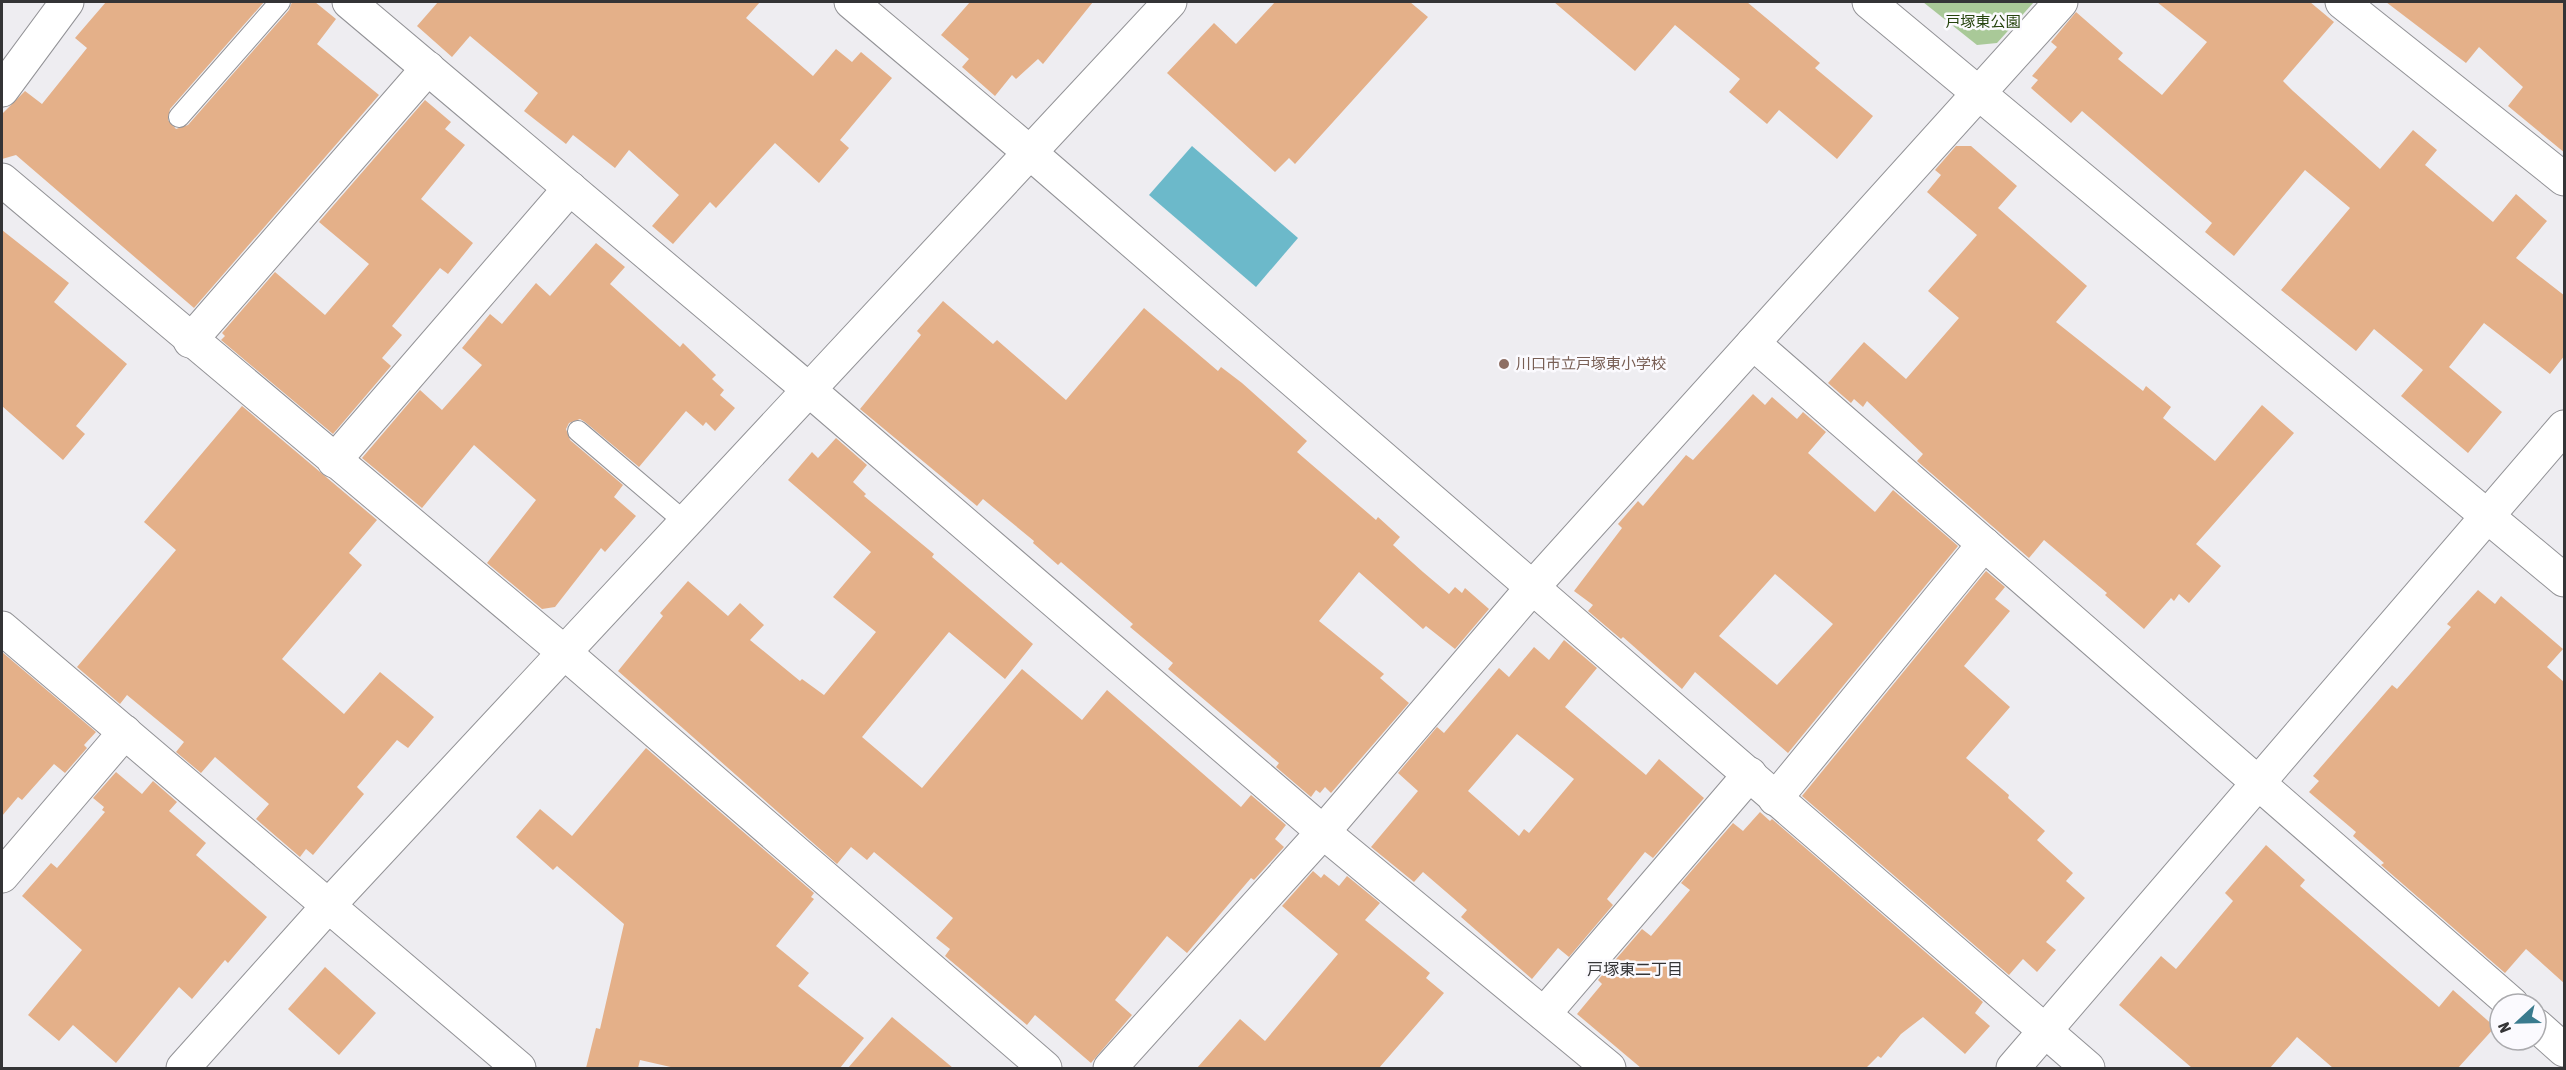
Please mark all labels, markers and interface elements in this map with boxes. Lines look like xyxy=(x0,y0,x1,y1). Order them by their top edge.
park label: 戸塚東公園 xyxy=(1945,13,2021,30)
place label: 川口市立戸塚東小学校 xyxy=(1516,355,1666,372)
marker: 川口市立戸塚東小学校 xyxy=(1497,357,1511,371)
district label: 戸塚東二丁目 xyxy=(1587,960,1683,978)
north arrow xyxy=(2488,992,2548,1052)
text: N xyxy=(2494,1020,2514,1035)

